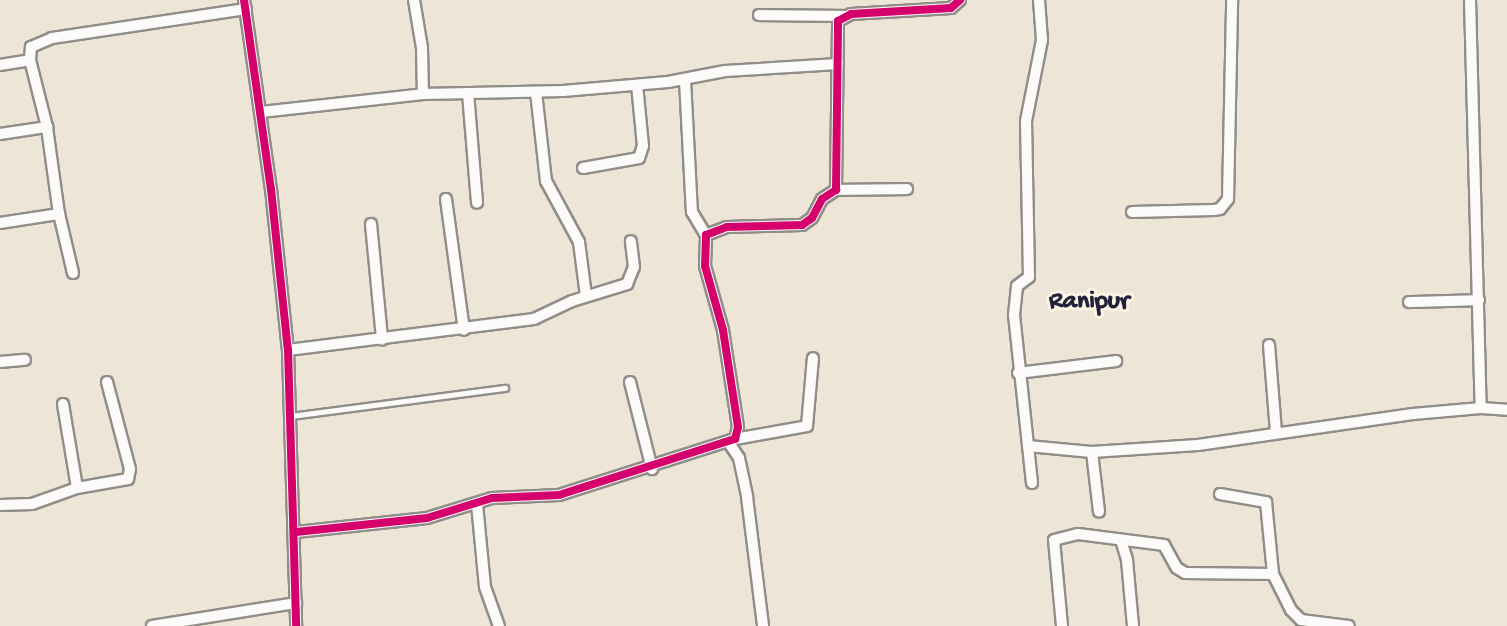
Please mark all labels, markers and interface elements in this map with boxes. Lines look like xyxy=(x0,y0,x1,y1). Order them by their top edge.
district label: Ranipur xyxy=(1049,287,1129,319)

